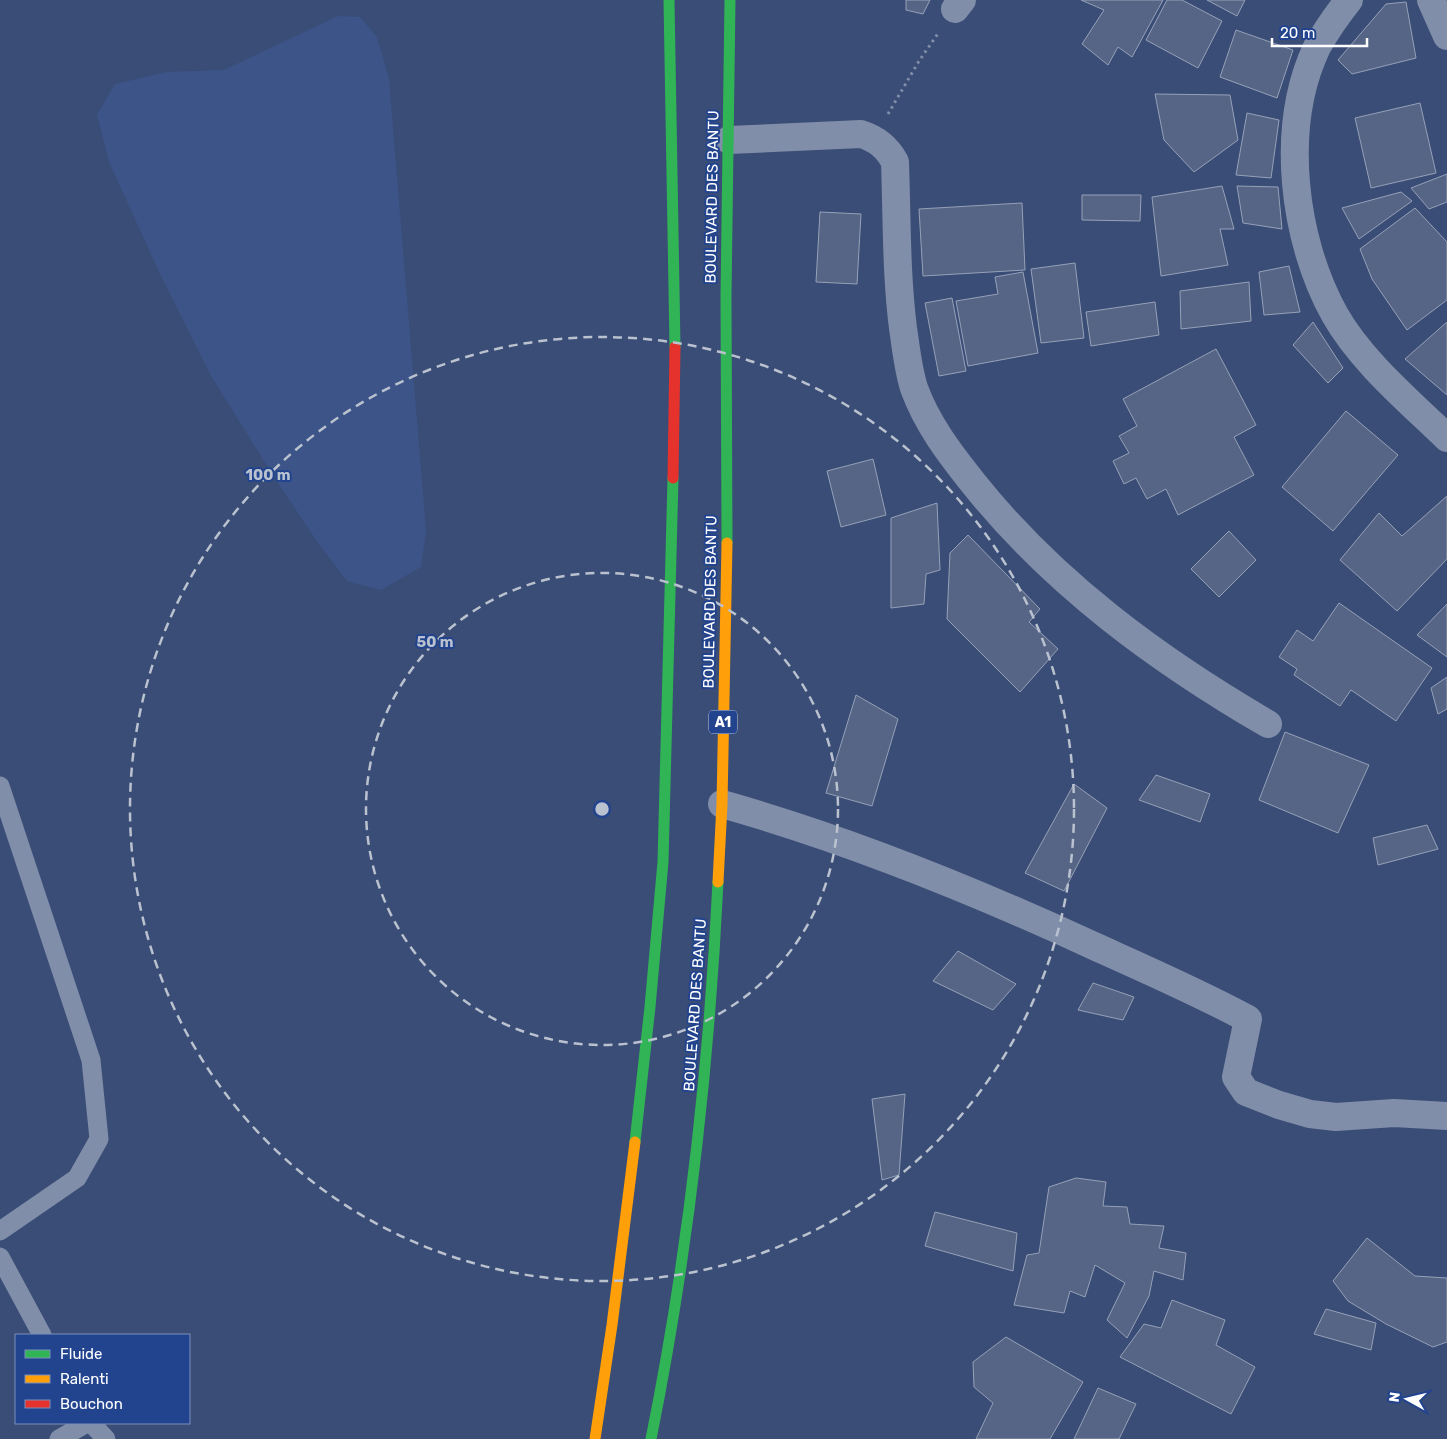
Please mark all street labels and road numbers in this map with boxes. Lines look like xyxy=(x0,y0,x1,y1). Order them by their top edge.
street label: BOULEVARD DES BANTU xyxy=(701,110,723,284)
street label: BOULEVARD DES BANTU xyxy=(699,515,721,689)
road number: A1 xyxy=(709,710,737,734)
street label: BOULEVARD DES BANTU xyxy=(680,918,710,1092)

